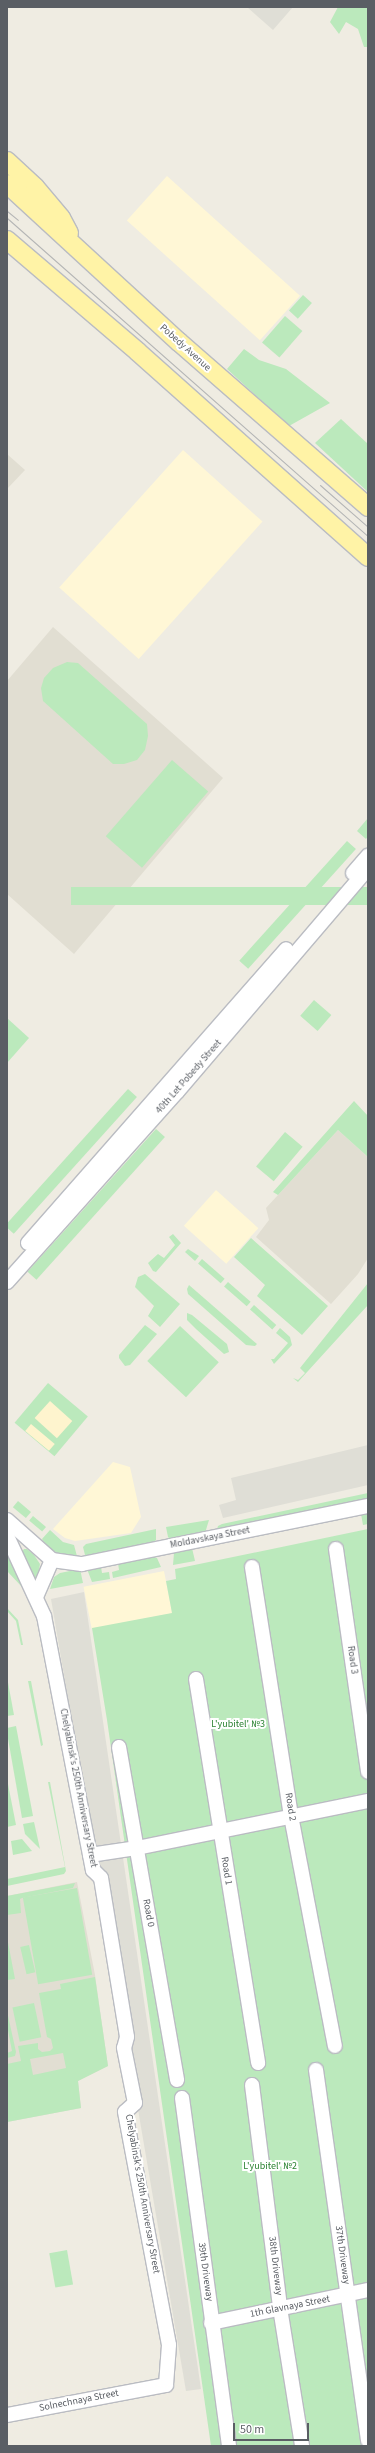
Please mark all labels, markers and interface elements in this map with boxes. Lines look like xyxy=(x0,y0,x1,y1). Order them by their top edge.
street label: Pobedy Avenue xyxy=(157,322,213,374)
street label: 40th Let Pobedy Street xyxy=(154,1037,224,1117)
street label: Moldavskaya Street xyxy=(169,1524,251,1552)
street label: Road 3 xyxy=(344,1645,360,1675)
street label: Chelyabinsk's 250th Anniversary Street xyxy=(57,1708,99,1868)
park label: L'yubitel' №3 xyxy=(211,1719,265,1731)
street label: Road 2 xyxy=(282,1792,298,1822)
street label: Road 1 xyxy=(218,1856,234,1886)
street label: Road 0 xyxy=(140,1898,156,1928)
street label: Chelyabinsk's 250th Anniversary Street xyxy=(122,2113,162,2275)
park label: L'yubitel' №2 xyxy=(243,2161,297,2173)
street label: 37th Driveway xyxy=(332,2225,352,2285)
street label: 38th Driveway xyxy=(265,2236,285,2296)
street label: 39th Driveway xyxy=(195,2242,215,2302)
street label: 1th Glavnaya Street xyxy=(249,2293,331,2321)
street label: Solnechnaya Street xyxy=(38,2387,120,2415)
scale bar xyxy=(235,2415,311,2441)
text: 50 m xyxy=(240,2421,264,2438)

